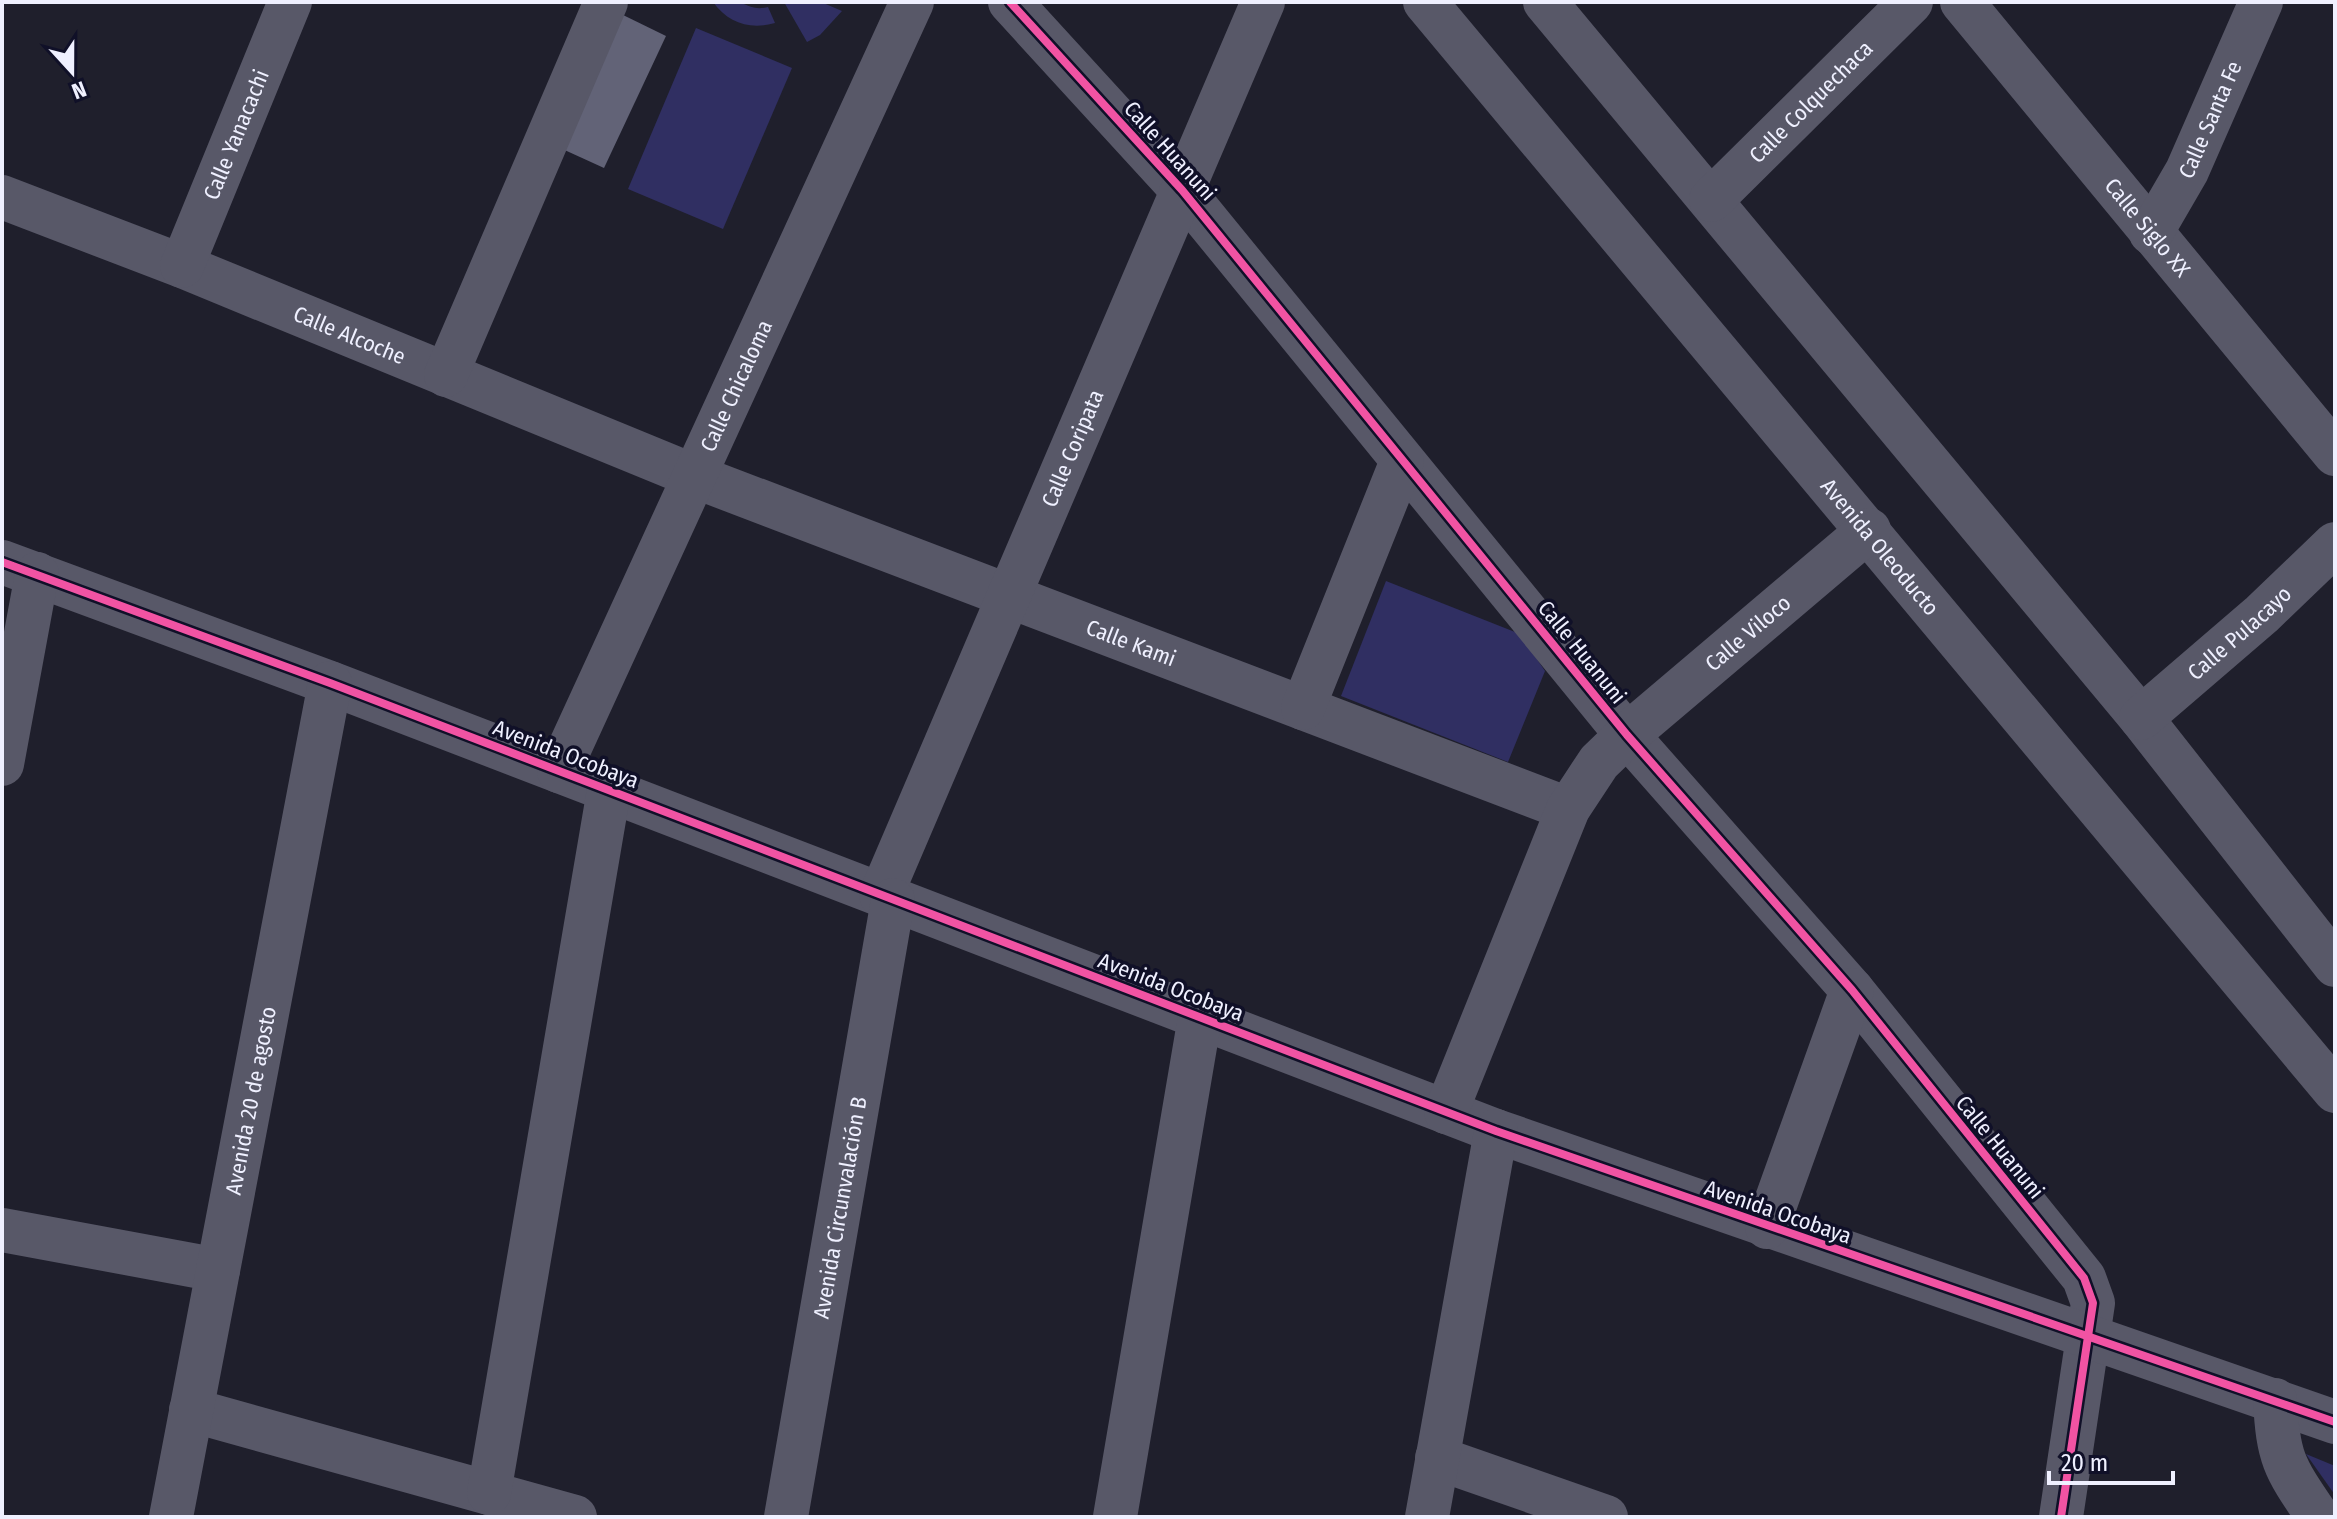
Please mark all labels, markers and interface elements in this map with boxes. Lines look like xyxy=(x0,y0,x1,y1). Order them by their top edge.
north arrow xyxy=(32,32,112,112)
street label: Calle Colquechaca xyxy=(1743,35,1878,168)
street label: Calle Santa Fe xyxy=(2172,57,2247,183)
street label: Calle Yanacachi xyxy=(197,66,274,204)
text: N xyxy=(68,75,90,105)
street label: Calle Huanuni xyxy=(1118,96,1222,206)
street label: Calle Siglo XX xyxy=(2099,172,2197,282)
street label: Calle Alcoche xyxy=(290,300,410,370)
street label: Calle Chicaloma xyxy=(694,316,778,456)
street label: Calle Coripata xyxy=(1035,385,1109,511)
street label: Avenida Oleoducto xyxy=(1815,473,1945,621)
street label: Calle Pulacayo xyxy=(2182,580,2297,686)
street label: Calle Viloco xyxy=(1699,589,1796,677)
street label: Calle Huanuni xyxy=(1532,595,1632,709)
street label: Calle Kami xyxy=(1083,613,1180,672)
street label: Avenida Ocobaya xyxy=(489,714,643,794)
street label: Avenida Ocobaya xyxy=(1094,947,1248,1027)
street label: Avenida 20 de agosto xyxy=(219,1004,282,1197)
street label: Calle Huanuni xyxy=(1950,1090,2050,1204)
street label: Avenida Circunvalación B xyxy=(807,1094,872,1321)
street label: Avenida Ocobaya xyxy=(1701,1174,1855,1250)
scale bar xyxy=(2049,1435,2173,1485)
text: 20 m xyxy=(2061,1449,2108,1477)

